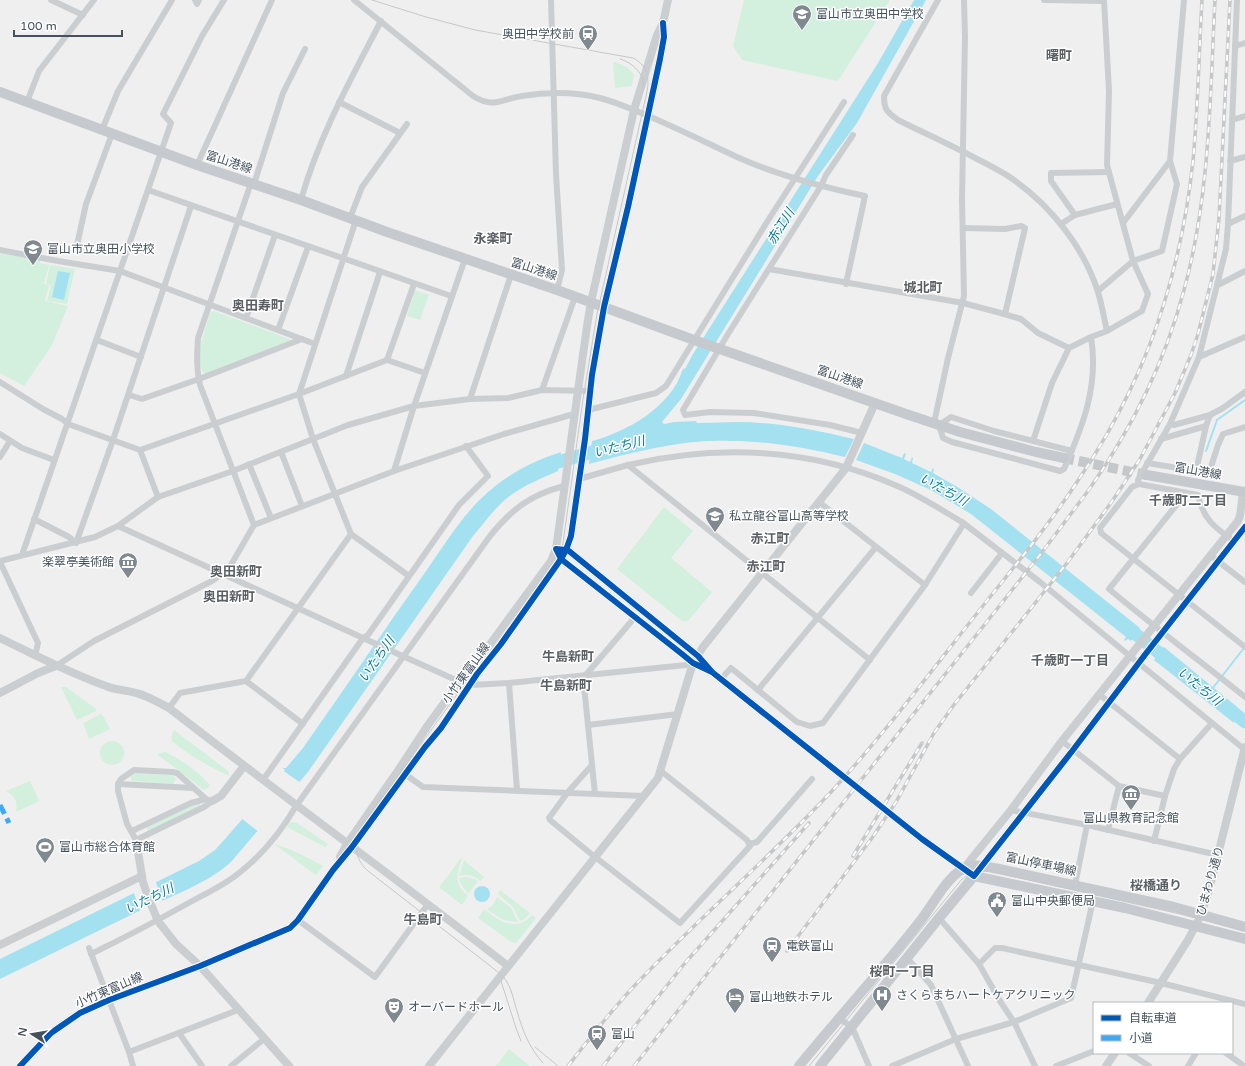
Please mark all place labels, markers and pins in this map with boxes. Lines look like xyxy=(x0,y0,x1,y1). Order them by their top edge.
school or university icon: 富山市立奥田中学校 xyxy=(791,3,813,31)
place label: 富山市立奥田中学校 xyxy=(816,7,924,21)
station icon: 奥田中学校前 xyxy=(577,23,599,51)
place label: 奥田中学校前 xyxy=(502,27,574,41)
school or university icon: 富山市立奥田小学校 xyxy=(22,238,44,266)
place label: 富山市立奥田小学校 xyxy=(47,242,155,256)
school or university icon: 私立龍谷富山高等学校 xyxy=(704,505,726,533)
place label: 私立龍谷富山高等学校 xyxy=(729,509,849,523)
museum icon: 楽翠亭美術館 xyxy=(117,551,139,579)
place label: 楽翠亭美術館 xyxy=(42,555,114,569)
museum icon: 富山県教育記念館 xyxy=(1120,783,1142,811)
place label: 富山県教育記念館 xyxy=(1083,811,1179,825)
sports icon: 富山市総合体育館 xyxy=(34,836,56,864)
place label: 富山市総合体育館 xyxy=(59,840,155,854)
public building icon: 富山中央郵便局 xyxy=(986,890,1008,918)
place label: 富山中央郵便局 xyxy=(1011,894,1095,908)
station icon: 電鉄富山 xyxy=(761,935,783,963)
place label: 電鉄富山 xyxy=(786,939,834,953)
hospital icon: さくらまちハートケアクリニック xyxy=(871,984,893,1012)
hotel icon: 富山地鉄ホテル xyxy=(724,986,746,1014)
place label: さくらまちハートケアクリニック xyxy=(896,988,1075,1002)
place label: 富山地鉄ホテル xyxy=(749,990,833,1004)
theatre icon: オーバードホール xyxy=(383,996,405,1024)
place label: オーバードホール xyxy=(408,1000,504,1014)
station icon: 富山 xyxy=(586,1023,608,1051)
place label: 富山 xyxy=(611,1027,635,1041)

